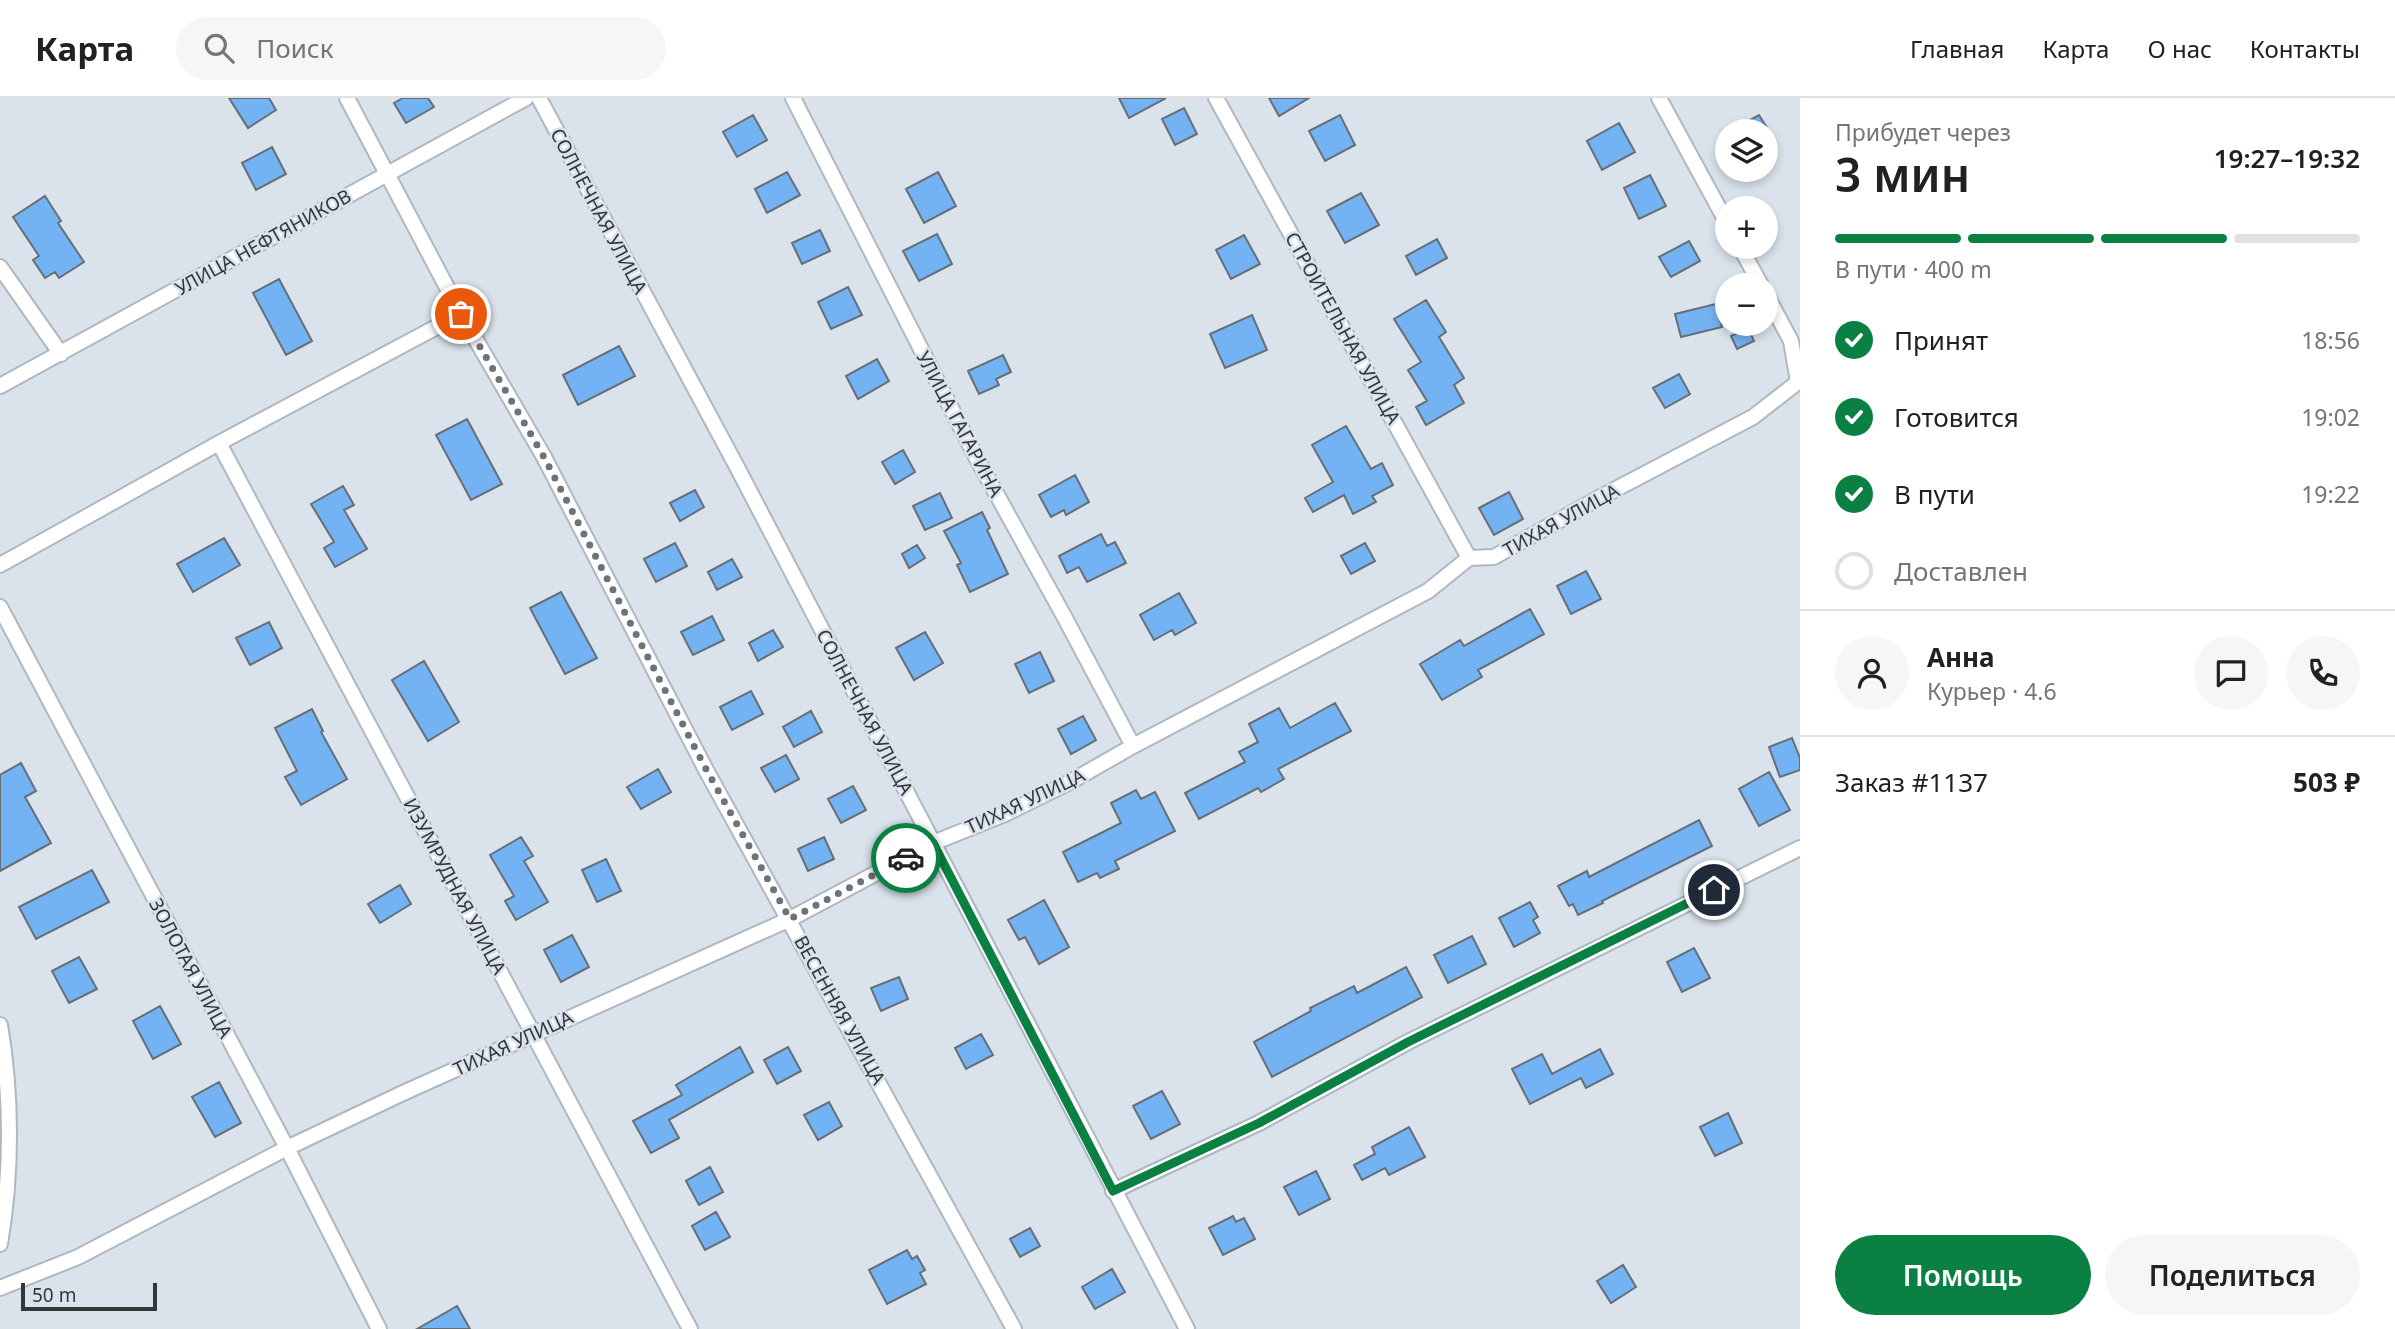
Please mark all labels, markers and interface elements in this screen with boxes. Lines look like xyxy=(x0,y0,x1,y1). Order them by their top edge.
search box xyxy=(176,17,666,80)
text: Карта xyxy=(35,26,134,71)
icon: search xyxy=(200,29,238,67)
text: Поиск xyxy=(256,30,333,66)
text: Главная xyxy=(1910,32,2004,65)
text: Карта xyxy=(2042,32,2109,65)
text: О нас xyxy=(2147,32,2212,65)
text: Контакты xyxy=(2250,32,2360,65)
text: Прибудет через xyxy=(1835,116,2011,148)
map controls xyxy=(1715,119,1778,336)
button: layers xyxy=(1715,119,1778,182)
street label: СОЛНЕЧНАЯ УЛИЦА xyxy=(544,124,654,299)
text: 19:27–19:32 xyxy=(2214,140,2360,176)
text: 3 мин xyxy=(1835,143,1970,205)
street label: УЛИЦА НЕФТЯНИКОВ xyxy=(170,183,356,301)
button: + xyxy=(1715,196,1778,259)
street label: СТРОИТЕЛЬНАЯ УЛИЦА xyxy=(1279,227,1407,430)
text: В пути · 400 m xyxy=(1835,253,1992,285)
button: − xyxy=(1715,273,1778,336)
pin xyxy=(431,284,491,344)
icon: bag xyxy=(442,295,480,333)
icon: check xyxy=(1835,321,1873,359)
text: Принят xyxy=(1894,322,1988,358)
text: 18:56 xyxy=(2301,324,2360,356)
street label: УЛИЦА ГАГАРИНА xyxy=(911,346,1010,502)
icon: check xyxy=(1835,398,1873,436)
text: Готовится xyxy=(1894,399,2019,435)
text: 19:02 xyxy=(2301,401,2360,433)
icon: check xyxy=(1835,475,1873,513)
text: В пути xyxy=(1894,476,1975,512)
street label: ТИХАЯ УЛИЦА xyxy=(1498,477,1625,563)
text: 19:22 xyxy=(2301,478,2360,510)
text: Доставлен xyxy=(1894,553,2028,589)
street label: СОЛНЕЧНАЯ УЛИЦА xyxy=(810,625,920,800)
button: person xyxy=(1835,636,1909,710)
button: chat xyxy=(2194,636,2268,710)
button: phone xyxy=(2286,636,2360,710)
text: Анна xyxy=(1927,639,1995,675)
text: Курьер · 4.6 xyxy=(1927,675,2057,707)
street label: ТИХАЯ УЛИЦА xyxy=(961,762,1090,840)
text: Заказ #1137 xyxy=(1835,764,1988,800)
text: 503 ₽ xyxy=(2293,764,2360,800)
street label: ИЗУМРУДНАЯ УЛИЦА xyxy=(397,793,513,979)
courier xyxy=(871,823,941,893)
icon: car xyxy=(887,839,925,877)
pin xyxy=(1684,860,1744,920)
icon: home xyxy=(1695,871,1733,909)
street label: ЗОЛОТАЯ УЛИЦА xyxy=(143,894,239,1043)
street label: ВЕСЕННЯЯ УЛИЦА xyxy=(788,931,892,1090)
street label: ТИХАЯ УЛИЦА xyxy=(449,1004,578,1082)
button: Помощь xyxy=(1835,1235,2091,1315)
button: Поделиться xyxy=(2105,1235,2360,1315)
scale bar xyxy=(21,1280,158,1312)
text: 50 m xyxy=(32,1282,76,1308)

